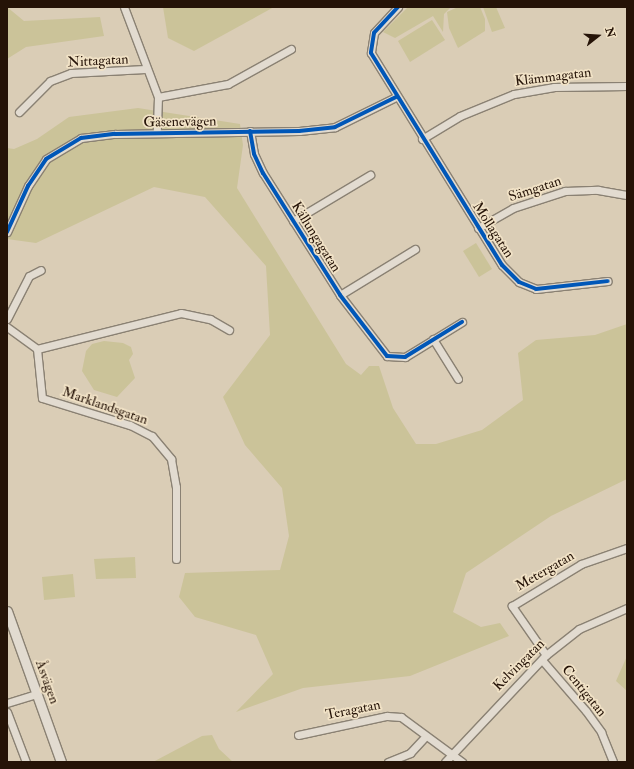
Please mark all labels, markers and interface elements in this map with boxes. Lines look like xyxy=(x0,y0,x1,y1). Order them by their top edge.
north arrow xyxy=(578,16,618,56)
text: N xyxy=(602,26,618,39)
street label: Nittagatan xyxy=(67,51,129,71)
street label: Klämmagatan xyxy=(514,64,592,90)
street label: Gäsenevägen xyxy=(143,113,217,131)
street label: Sämgatan xyxy=(506,173,564,205)
street label: Källungagatan xyxy=(288,199,344,275)
street label: Mollagatan xyxy=(469,199,517,261)
street label: Marklandsgatan xyxy=(60,383,150,429)
street label: Metergatan xyxy=(513,548,577,594)
street label: Kelvingatan xyxy=(490,636,548,694)
street label: Åsvägen xyxy=(31,658,63,706)
street label: Centigatan xyxy=(558,662,610,720)
street label: Teragatan xyxy=(324,696,382,724)

